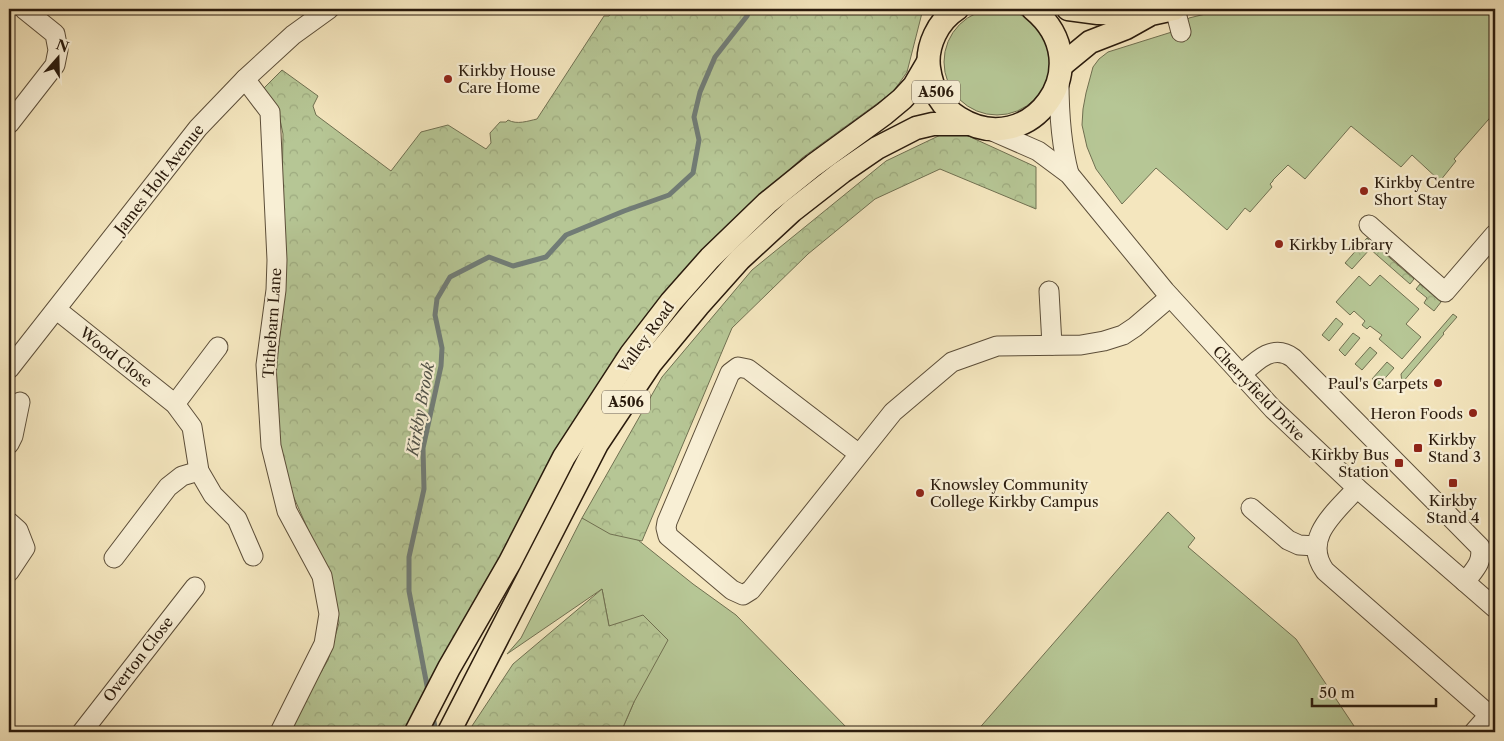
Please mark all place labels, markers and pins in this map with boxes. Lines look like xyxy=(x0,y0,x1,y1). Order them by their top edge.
place label: Kirkby House Care Home xyxy=(458,61,556,97)
marker: Kirkby House Care Home xyxy=(442,73,454,85)
place label: Kirkby Centre Short Stay xyxy=(1374,173,1475,209)
marker: Kirkby Centre Short Stay xyxy=(1358,185,1370,197)
place label: Kirkby Library xyxy=(1289,235,1394,254)
marker: Kirkby Library xyxy=(1273,238,1285,250)
place label: Paul's Carpets xyxy=(1328,374,1428,393)
marker: Paul's Carpets xyxy=(1432,377,1444,389)
place label: Heron Foods xyxy=(1370,404,1463,423)
marker: Heron Foods xyxy=(1467,407,1479,419)
place label: Kirkby Stand 3 xyxy=(1428,430,1481,466)
marker: Kirkby Stand 3 xyxy=(1412,442,1424,454)
place label: Kirkby Bus Station xyxy=(1311,445,1390,481)
marker: Kirkby Bus Station xyxy=(1393,457,1405,469)
place label: Knowsley Community College Kirkby Campus xyxy=(930,475,1099,511)
marker: Kirkby Stand 4 xyxy=(1447,477,1459,489)
marker: Knowsley Community College Kirkby Campus xyxy=(914,487,926,499)
place label: Kirkby Stand 4 xyxy=(1426,491,1480,527)

